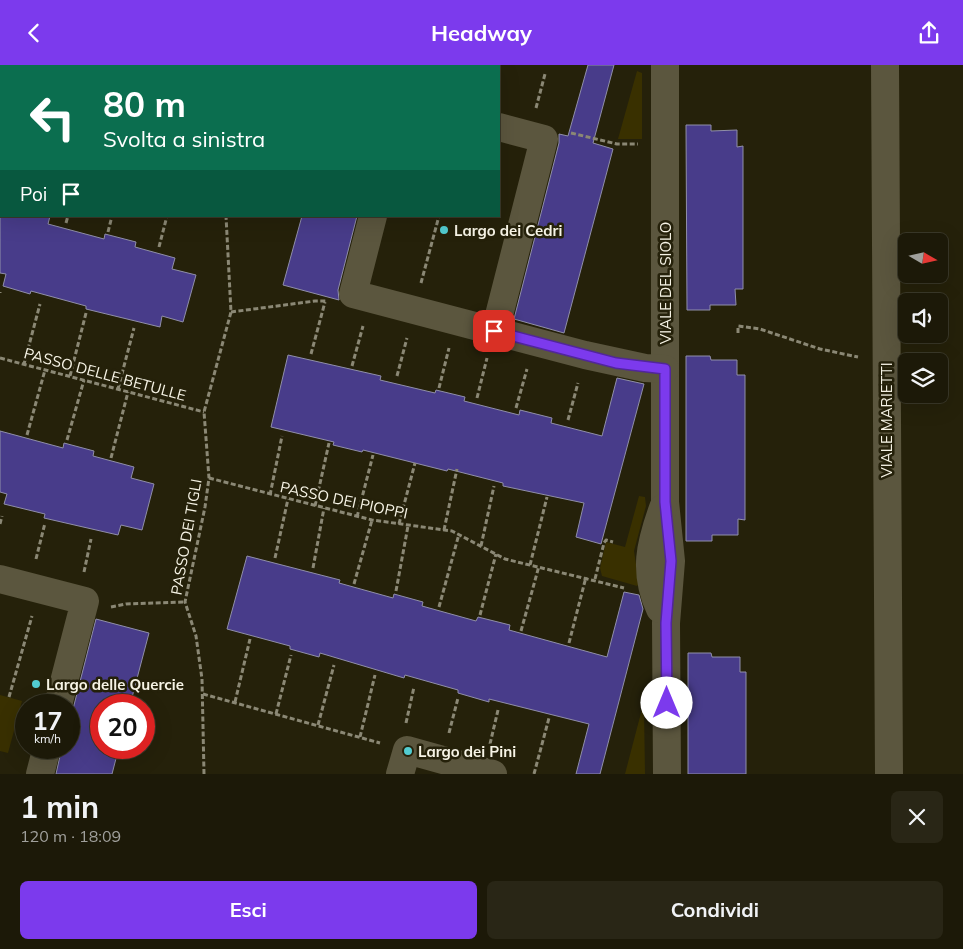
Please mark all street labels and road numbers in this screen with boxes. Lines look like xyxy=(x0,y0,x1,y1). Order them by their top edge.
street label: VIALE DEL SIOLO xyxy=(656,222,675,344)
street label: PASSO DELLE BETULLE xyxy=(22,343,188,405)
street label: VIALE MARIETTI xyxy=(877,362,896,478)
street label: PASSO DEI TIGLI xyxy=(166,477,206,597)
street label: PASSO DEI PIOPPI xyxy=(278,477,410,523)

